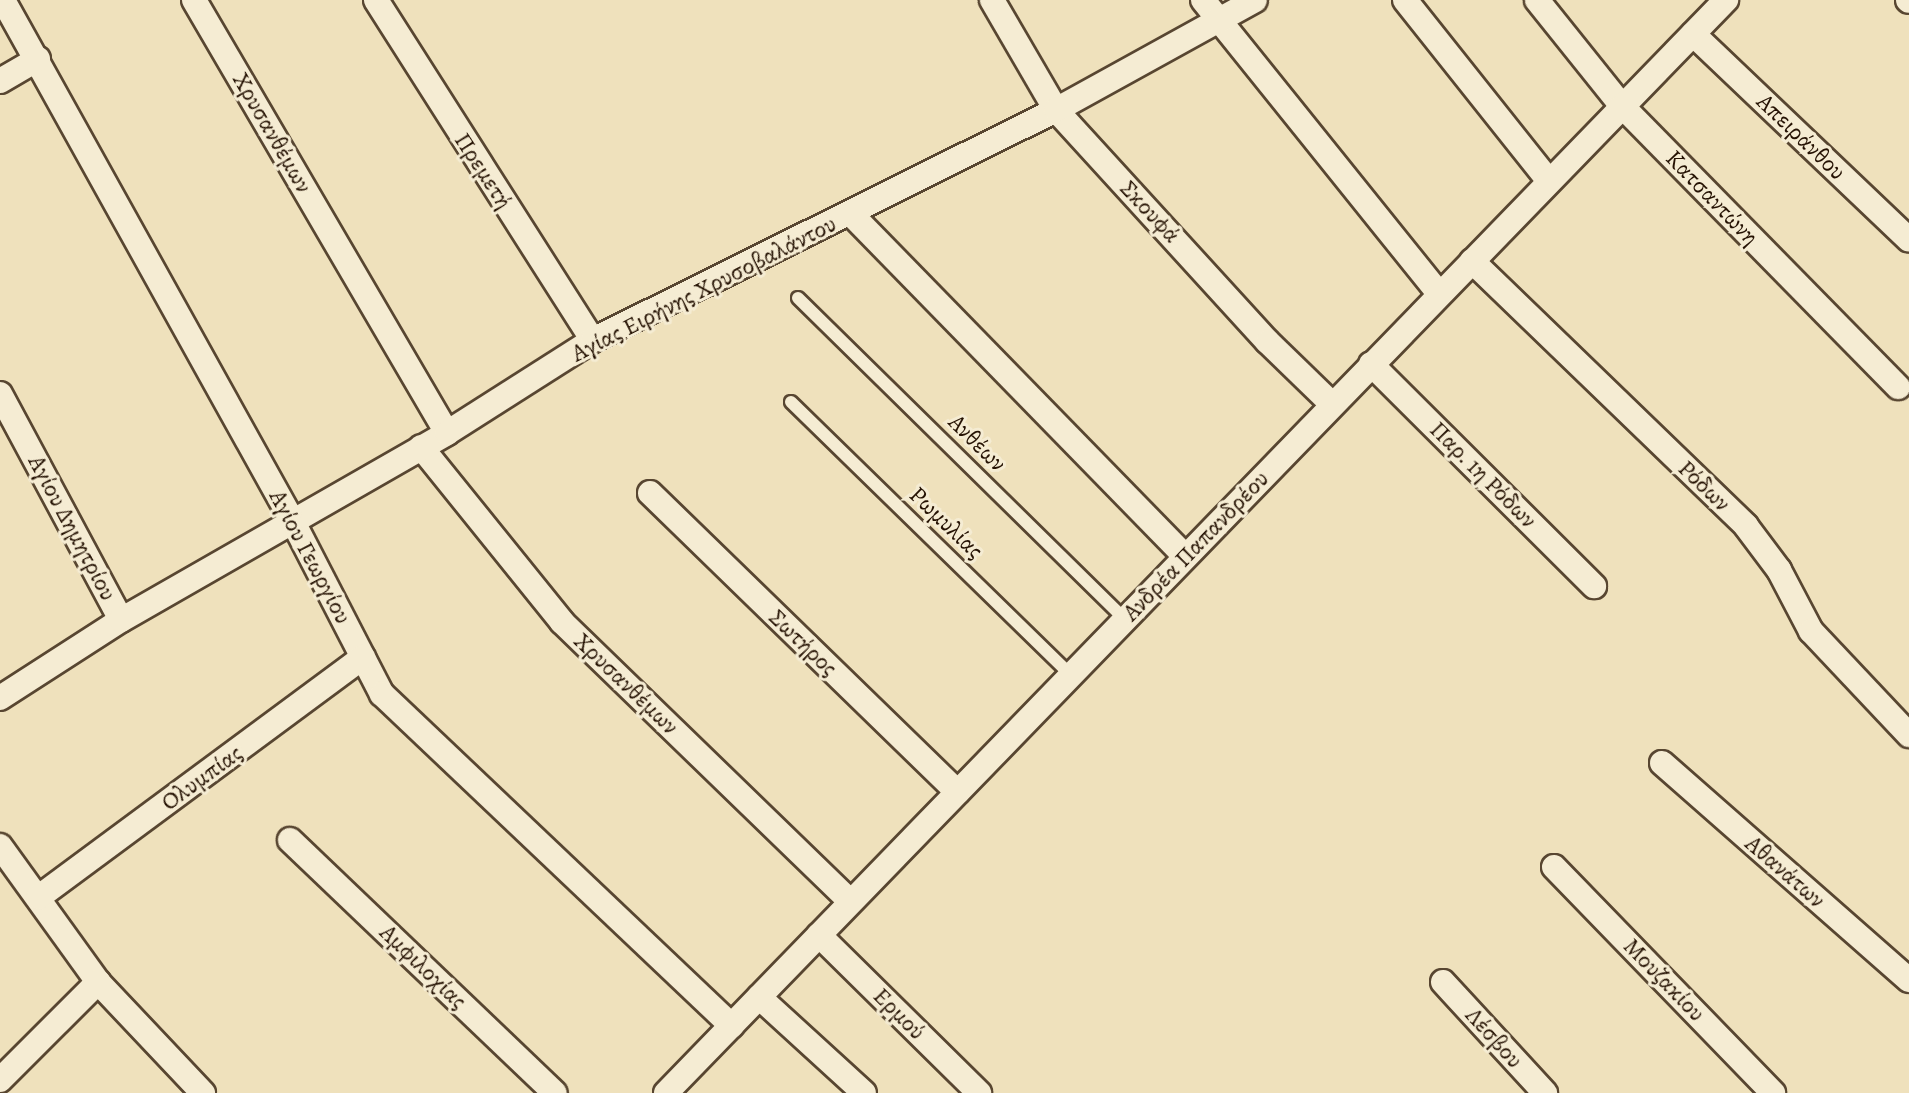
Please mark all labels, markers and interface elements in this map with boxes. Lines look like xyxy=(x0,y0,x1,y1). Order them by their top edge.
street label: Χρυσανθέμων xyxy=(226,68,318,198)
street label: Απειράνθου xyxy=(1751,88,1851,186)
street label: Πρεμετή xyxy=(448,128,518,214)
street label: Κατσαντώνη xyxy=(1659,144,1765,252)
street label: Σκουφά xyxy=(1114,175,1186,249)
street label: Αγίας Ειρήνης Χρυσοβαλάντου xyxy=(567,210,841,368)
street label: Ανθέων xyxy=(942,408,1012,478)
street label: Παρ. 1η Ρόδων xyxy=(1423,415,1543,535)
street label: Αγίου Δημητρίου xyxy=(22,450,122,606)
street label: Ρόδων xyxy=(1672,454,1736,518)
street label: Ανδρέα Παπανδρέου xyxy=(1117,465,1275,627)
street label: Ρωμυλίας xyxy=(903,481,989,565)
street label: Αγίου Γεωργίου xyxy=(263,485,357,629)
street label: Σωτήρος xyxy=(763,603,843,683)
street label: Χρυσανθέμων xyxy=(568,627,684,741)
street label: Ολυμπίας xyxy=(156,739,248,817)
street label: Αθανάτων xyxy=(1739,830,1831,914)
street label: Αμφιλοχίας xyxy=(374,919,472,1015)
street label: Μουζακίου xyxy=(1617,932,1711,1028)
street label: Ερμού xyxy=(867,982,931,1046)
street label: Λέσβου xyxy=(1459,1002,1529,1074)

